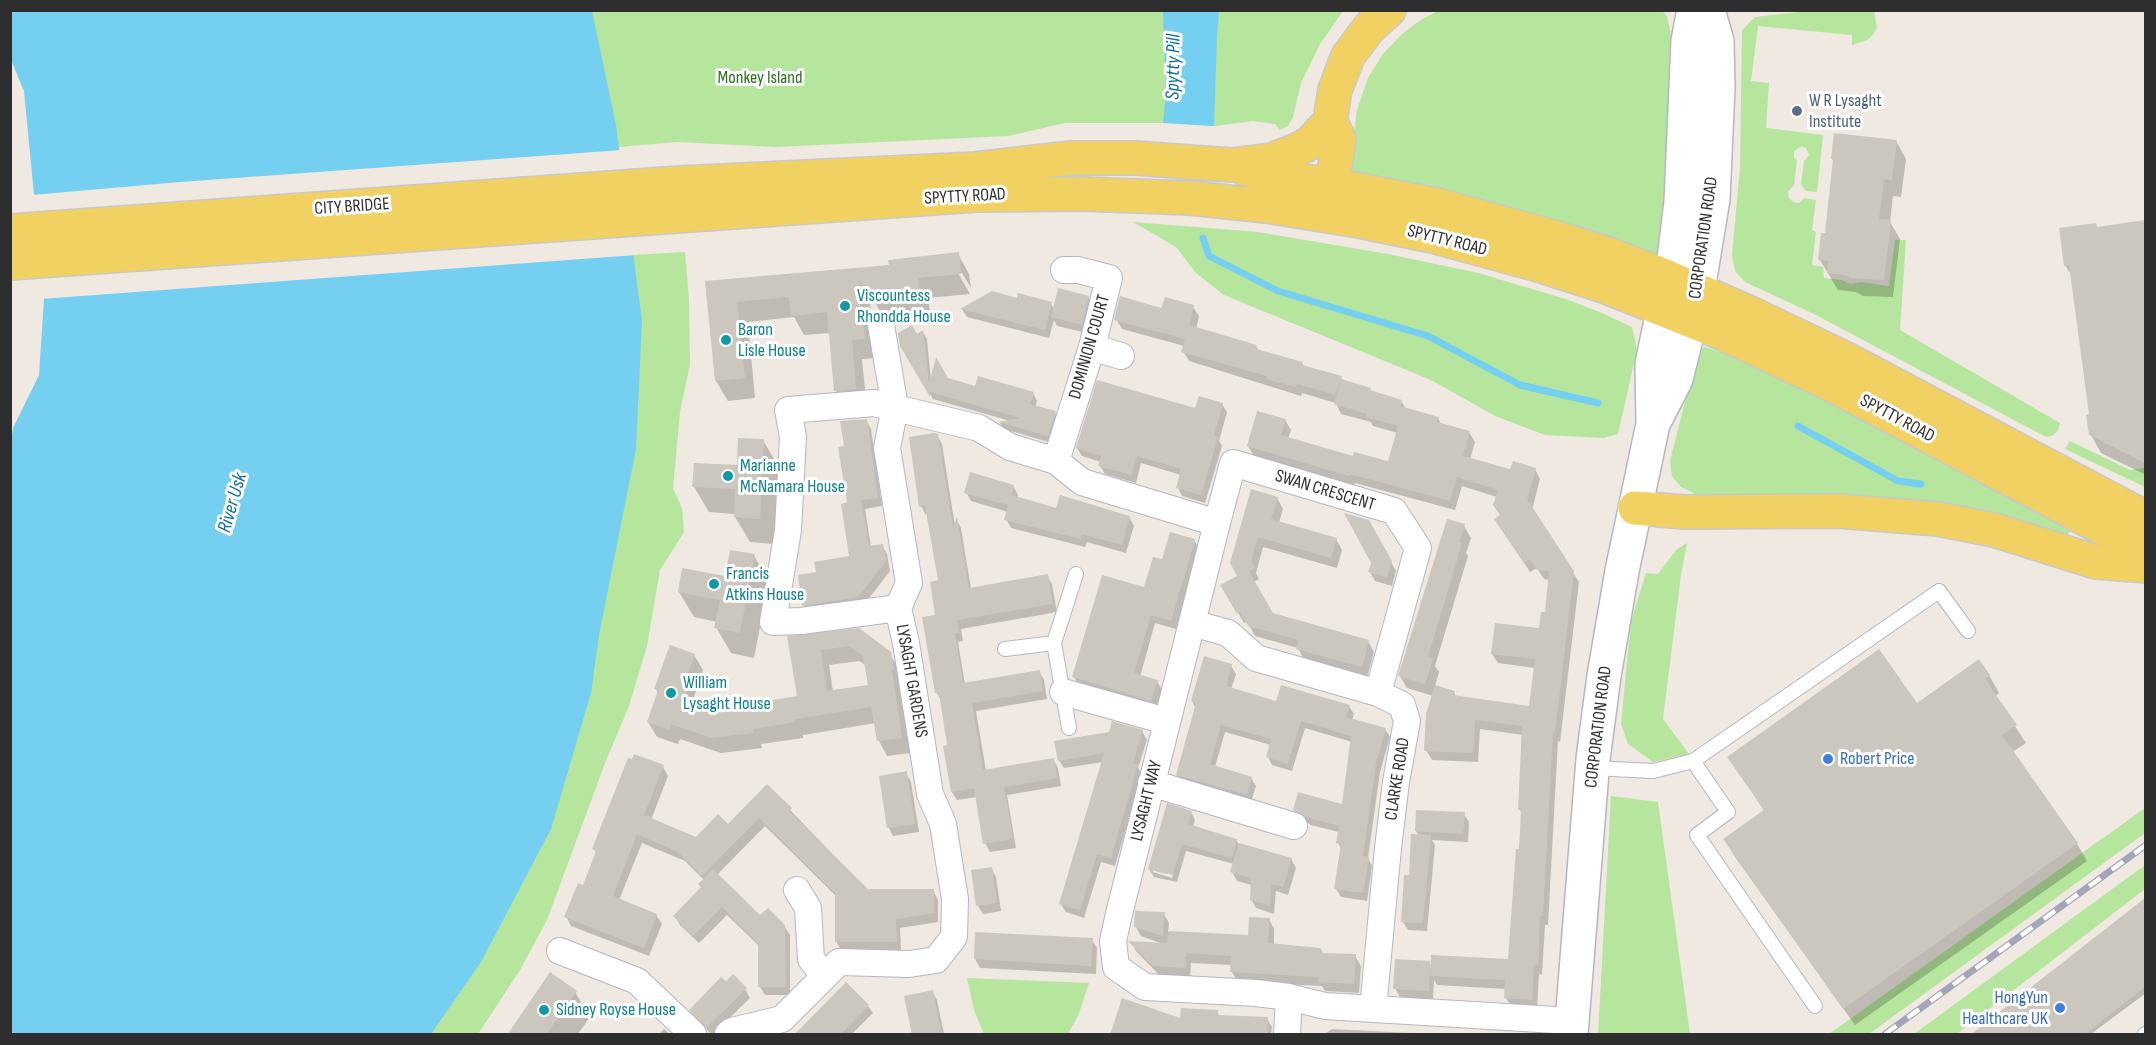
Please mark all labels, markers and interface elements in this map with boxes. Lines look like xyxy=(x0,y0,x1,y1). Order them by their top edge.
water label: Spytty Pill xyxy=(1161,34,1187,100)
park label: Monkey Island xyxy=(718,67,802,89)
place label: W R Lysaght Institute xyxy=(1809,90,1882,132)
marker: W R Lysaght Institute xyxy=(1790,104,1804,118)
street label: CORPORATION ROAD xyxy=(1685,176,1723,300)
street label: SPYTTY ROAD xyxy=(924,184,1006,210)
street label: CITY BRIDGE xyxy=(314,194,390,220)
street label: SPYTTY ROAD xyxy=(1405,221,1489,261)
place label: Viscountess Rhondda House xyxy=(857,285,951,328)
street label: DOMINION COURT xyxy=(1065,292,1115,402)
marker: Viscountess Rhondda House xyxy=(838,299,852,313)
place label: Baron Lisle House xyxy=(738,319,806,362)
marker: Baron Lisle House xyxy=(719,333,733,347)
street label: SPYTTY ROAD xyxy=(1856,390,1938,448)
place label: Marianne McNamara House xyxy=(740,455,845,498)
street label: SWAN CRESCENT xyxy=(1272,466,1378,516)
marker: Marianne McNamara House xyxy=(721,469,735,483)
water label: River Usk xyxy=(213,470,253,536)
place label: Francis Atkins House xyxy=(726,563,804,606)
marker: Francis Atkins House xyxy=(707,577,721,591)
street label: LYSAGHT GARDENS xyxy=(890,623,932,739)
street label: CORPORATION ROAD xyxy=(1581,665,1617,789)
place label: William Lysaght House xyxy=(683,672,771,714)
marker: William Lysaght House xyxy=(664,686,678,700)
street label: CLARKE ROAD xyxy=(1381,736,1415,822)
place label: Robert Price xyxy=(1840,748,1914,770)
marker: Robert Price xyxy=(1821,752,1835,766)
street label: LYSAGHT WAY xyxy=(1127,758,1167,844)
place label: HongYun Healthcare UK xyxy=(1962,987,2048,1030)
place label: Sidney Royse House xyxy=(556,999,676,1021)
marker: HongYun Healthcare UK xyxy=(2053,1001,2067,1015)
marker: Sidney Royse House xyxy=(537,1003,551,1017)

